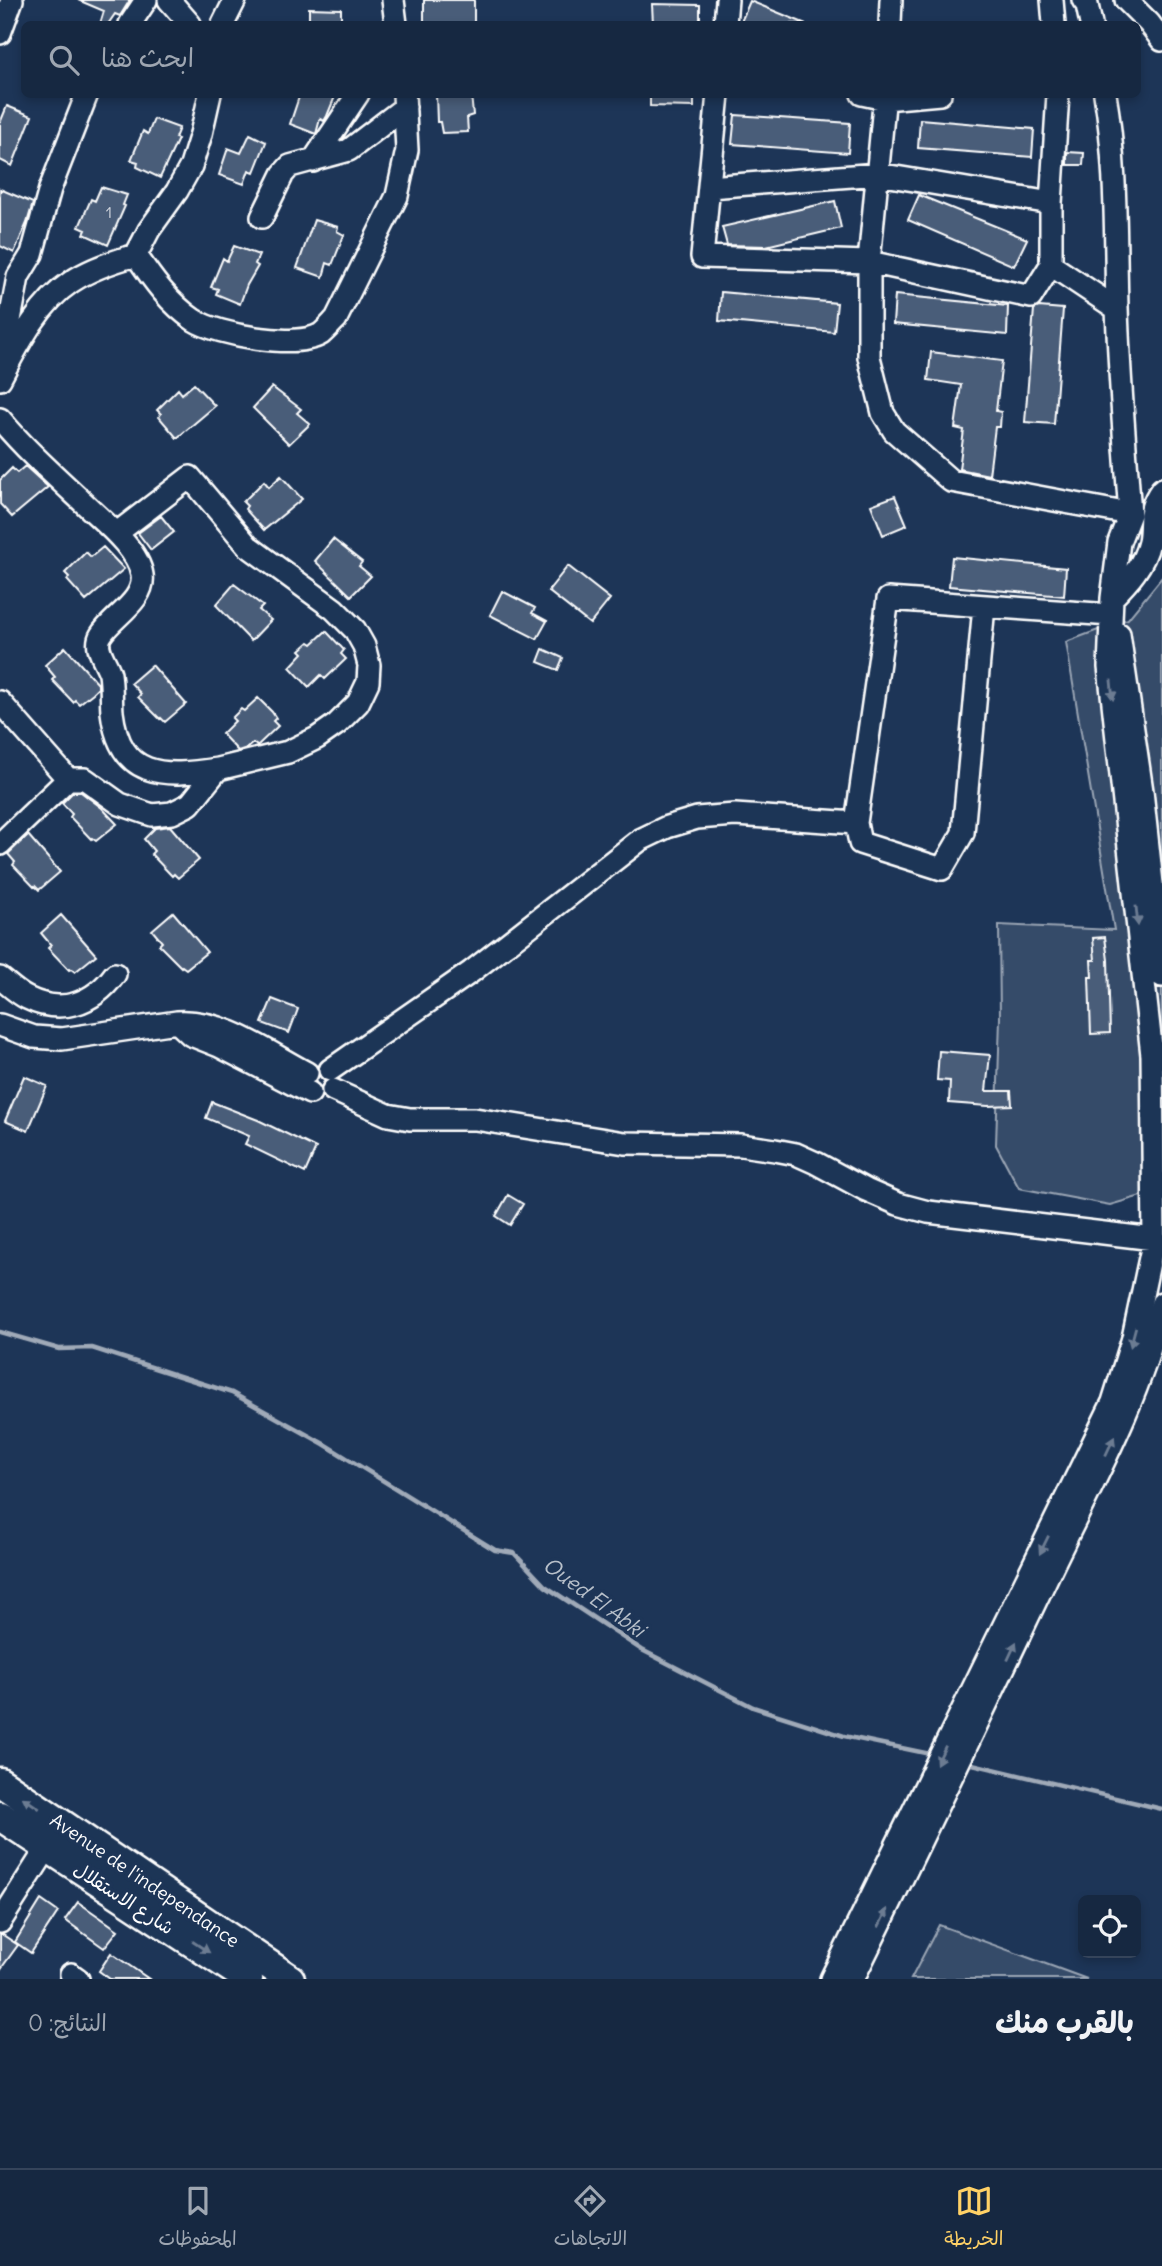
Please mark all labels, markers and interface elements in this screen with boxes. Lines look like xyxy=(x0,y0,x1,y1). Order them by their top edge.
search box xyxy=(21,21,1141,98)
icon: search xyxy=(45,41,83,79)
text: ابحث هنا xyxy=(101,41,194,74)
house number: 1 xyxy=(106,202,112,222)
one-way arrow xyxy=(1107,679,1118,701)
one-way arrow xyxy=(1131,905,1142,927)
one-way arrow xyxy=(1127,1326,1138,1348)
one-way arrow xyxy=(1104,1436,1116,1456)
one-way arrow xyxy=(1038,1535,1049,1555)
water label: Oued El Abki xyxy=(538,1551,652,1644)
one-way arrow xyxy=(1006,1641,1018,1661)
one-way arrow xyxy=(935,1745,947,1765)
one-way arrow xyxy=(22,1796,40,1810)
street label: Avenue de l'independance xyxy=(46,1808,244,1952)
street label: شارع الاستقلال xyxy=(68,1857,179,1941)
map controls xyxy=(1078,1895,1141,1958)
button: locate xyxy=(1078,1895,1141,1958)
one-way arrow xyxy=(878,1908,889,1928)
one-way arrow xyxy=(191,1941,210,1954)
text: بالقرب منك xyxy=(995,2003,1134,2041)
text: النتائج: 0 xyxy=(28,2008,107,2037)
tab: المحفوظات xyxy=(159,2182,237,2255)
tab: الاتجاهات xyxy=(554,2182,627,2255)
tab: الخريطة xyxy=(944,2182,1003,2255)

